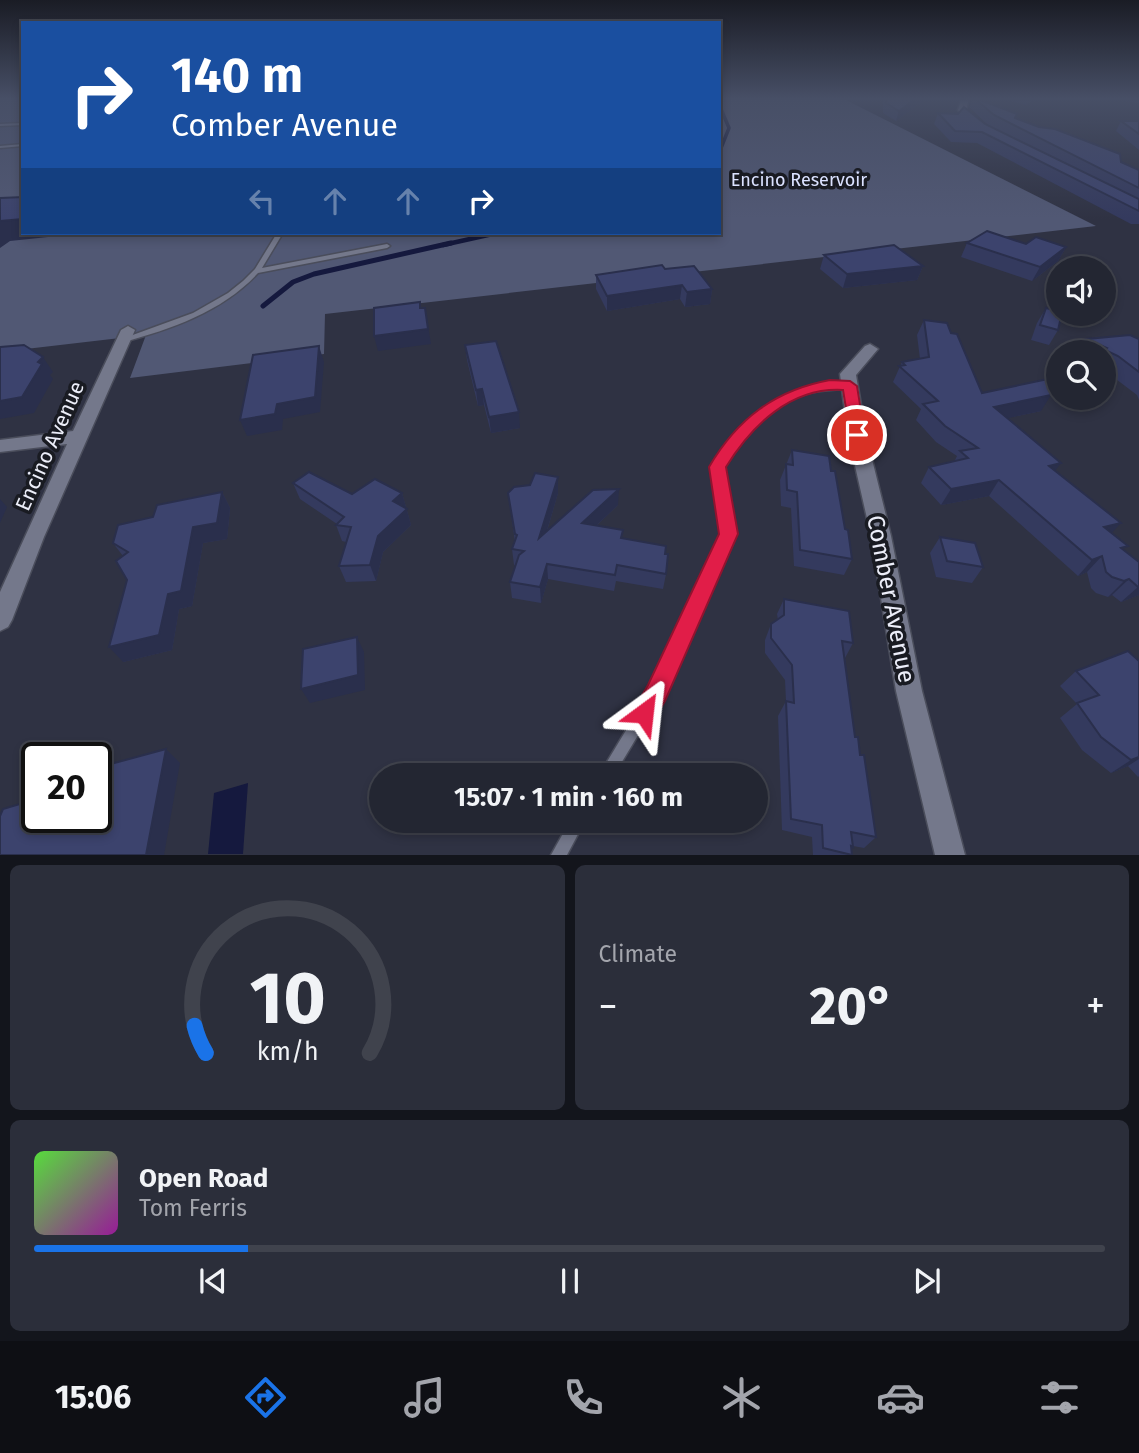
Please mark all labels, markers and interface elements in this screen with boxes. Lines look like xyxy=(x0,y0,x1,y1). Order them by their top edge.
text: 140 m xyxy=(171,46,303,105)
icon: right xyxy=(56,49,147,140)
text: Comber Avenue xyxy=(171,106,398,144)
park label: Encino Reservoir xyxy=(731,169,867,191)
icon: left xyxy=(243,182,281,220)
icon: ahead xyxy=(316,182,354,220)
icon: ahead xyxy=(389,182,427,220)
icon: right xyxy=(462,182,500,220)
map controls xyxy=(1046,256,1116,410)
button: sound xyxy=(1046,256,1116,326)
button: search xyxy=(1046,340,1116,410)
street label: Encino Avenue xyxy=(10,377,90,515)
pin xyxy=(827,405,887,465)
icon: arrive xyxy=(838,416,876,454)
street label: Comber Avenue xyxy=(861,513,921,685)
position arrow xyxy=(607,676,681,750)
speed limit sign: 20 xyxy=(21,742,112,833)
text: 15:07 · 1 min · 160 m xyxy=(454,782,683,813)
text: Climate xyxy=(599,940,677,968)
text: 10 xyxy=(249,956,325,1043)
text: 20° xyxy=(810,975,894,1038)
text: − xyxy=(599,983,618,1029)
text: + xyxy=(1086,983,1105,1029)
text: km/h xyxy=(256,1037,318,1067)
text: Open Road xyxy=(139,1163,268,1194)
text: Tom Ferris xyxy=(139,1194,247,1222)
icon: previous xyxy=(194,1262,232,1300)
icon: pause xyxy=(551,1262,589,1300)
icon: next xyxy=(908,1262,946,1300)
icon: directions xyxy=(241,1373,290,1422)
icon: music xyxy=(400,1373,449,1422)
icon: phone xyxy=(559,1373,608,1422)
icon: climate xyxy=(717,1373,766,1422)
icon: car xyxy=(876,1373,925,1422)
icon: filters xyxy=(1035,1373,1084,1422)
text: 15:06 xyxy=(55,1378,131,1416)

